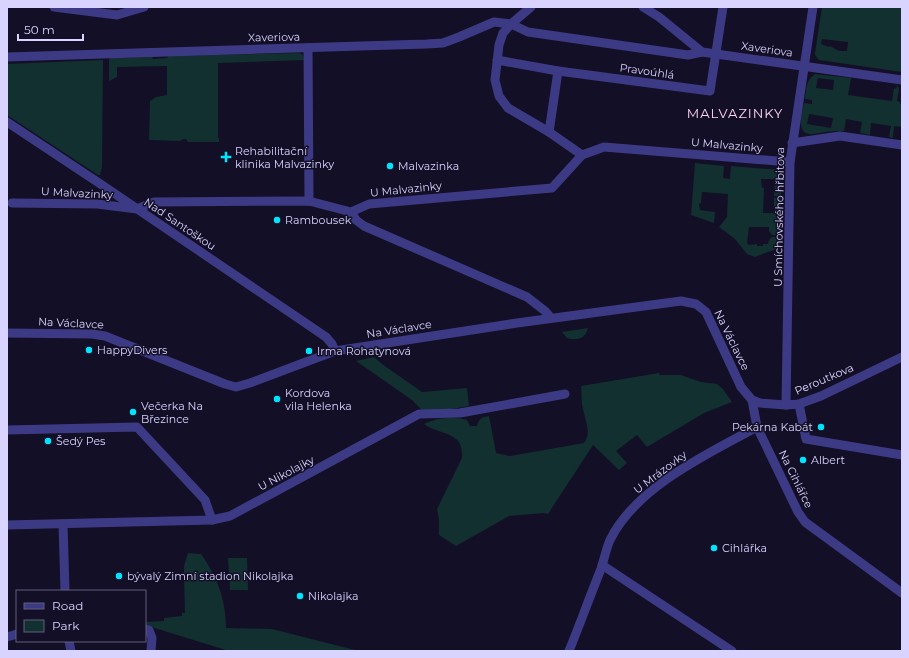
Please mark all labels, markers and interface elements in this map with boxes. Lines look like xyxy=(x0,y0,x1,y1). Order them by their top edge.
scale bar xyxy=(18,16,83,42)
text: 50 m xyxy=(24,22,55,37)
street label: Xaveriova xyxy=(248,30,300,44)
street label: Xaveriova xyxy=(740,38,794,60)
street label: Pravoúhlá xyxy=(619,60,675,82)
district label: MALVAZINKY xyxy=(687,105,783,121)
street label: U Malvazinky xyxy=(690,135,764,155)
place label: Rehabilitační klinika Malvazinky xyxy=(235,144,334,171)
street label: U Smíchovského hřbitova xyxy=(771,147,787,287)
marker: Rehabilitační klinika Malvazinky xyxy=(220,151,232,163)
place label: Malvazinka xyxy=(398,159,459,173)
marker: Malvazinka xyxy=(385,161,395,171)
street label: U Malvazinky xyxy=(369,178,443,200)
street label: U Malvazinky xyxy=(41,184,113,202)
street label: Nad Santoškou xyxy=(141,195,219,253)
place label: Rambousek xyxy=(285,213,352,227)
marker: Rambousek xyxy=(272,215,282,225)
street label: Na Václavce xyxy=(711,307,753,373)
street label: Na Václavce xyxy=(38,314,105,332)
street label: Na Václavce xyxy=(365,317,433,341)
place label: HappyDivers xyxy=(97,343,168,357)
place label: Irma Rohatynová xyxy=(317,344,411,358)
marker: HappyDivers xyxy=(84,345,94,355)
marker: Irma Rohatynová xyxy=(304,346,314,356)
street label: Peroutkova xyxy=(792,360,856,398)
place label: Kordova vila Helenka xyxy=(285,386,352,413)
marker: Kordova vila Helenka xyxy=(272,394,282,404)
place label: Večerka Na Březince xyxy=(141,399,203,426)
marker: Večerka Na Březince xyxy=(128,407,138,417)
place label: Pekárna Kabát xyxy=(732,420,814,434)
marker: Pekárna Kabát xyxy=(816,422,826,432)
place label: Šedý Pes xyxy=(56,434,106,448)
marker: Šedý Pes xyxy=(43,436,53,446)
street label: U Mrázovky xyxy=(631,447,689,497)
street label: Na Cihlářce xyxy=(776,448,816,511)
street label: U Nikolajky xyxy=(256,452,316,494)
place label: Albert xyxy=(811,453,846,467)
marker: Albert xyxy=(798,455,808,465)
place label: Cihlářka xyxy=(722,541,767,555)
marker: Cihlářka xyxy=(709,543,719,553)
place label: bývalý Zimní stadion Nikolajka xyxy=(127,569,294,583)
marker: bývalý Zimní stadion Nikolajka xyxy=(114,571,124,581)
place label: Nikolajka xyxy=(308,589,359,603)
legend xyxy=(16,590,146,642)
marker: Nikolajka xyxy=(295,591,305,601)
text: Road xyxy=(52,598,83,613)
text: Park xyxy=(52,618,80,633)

